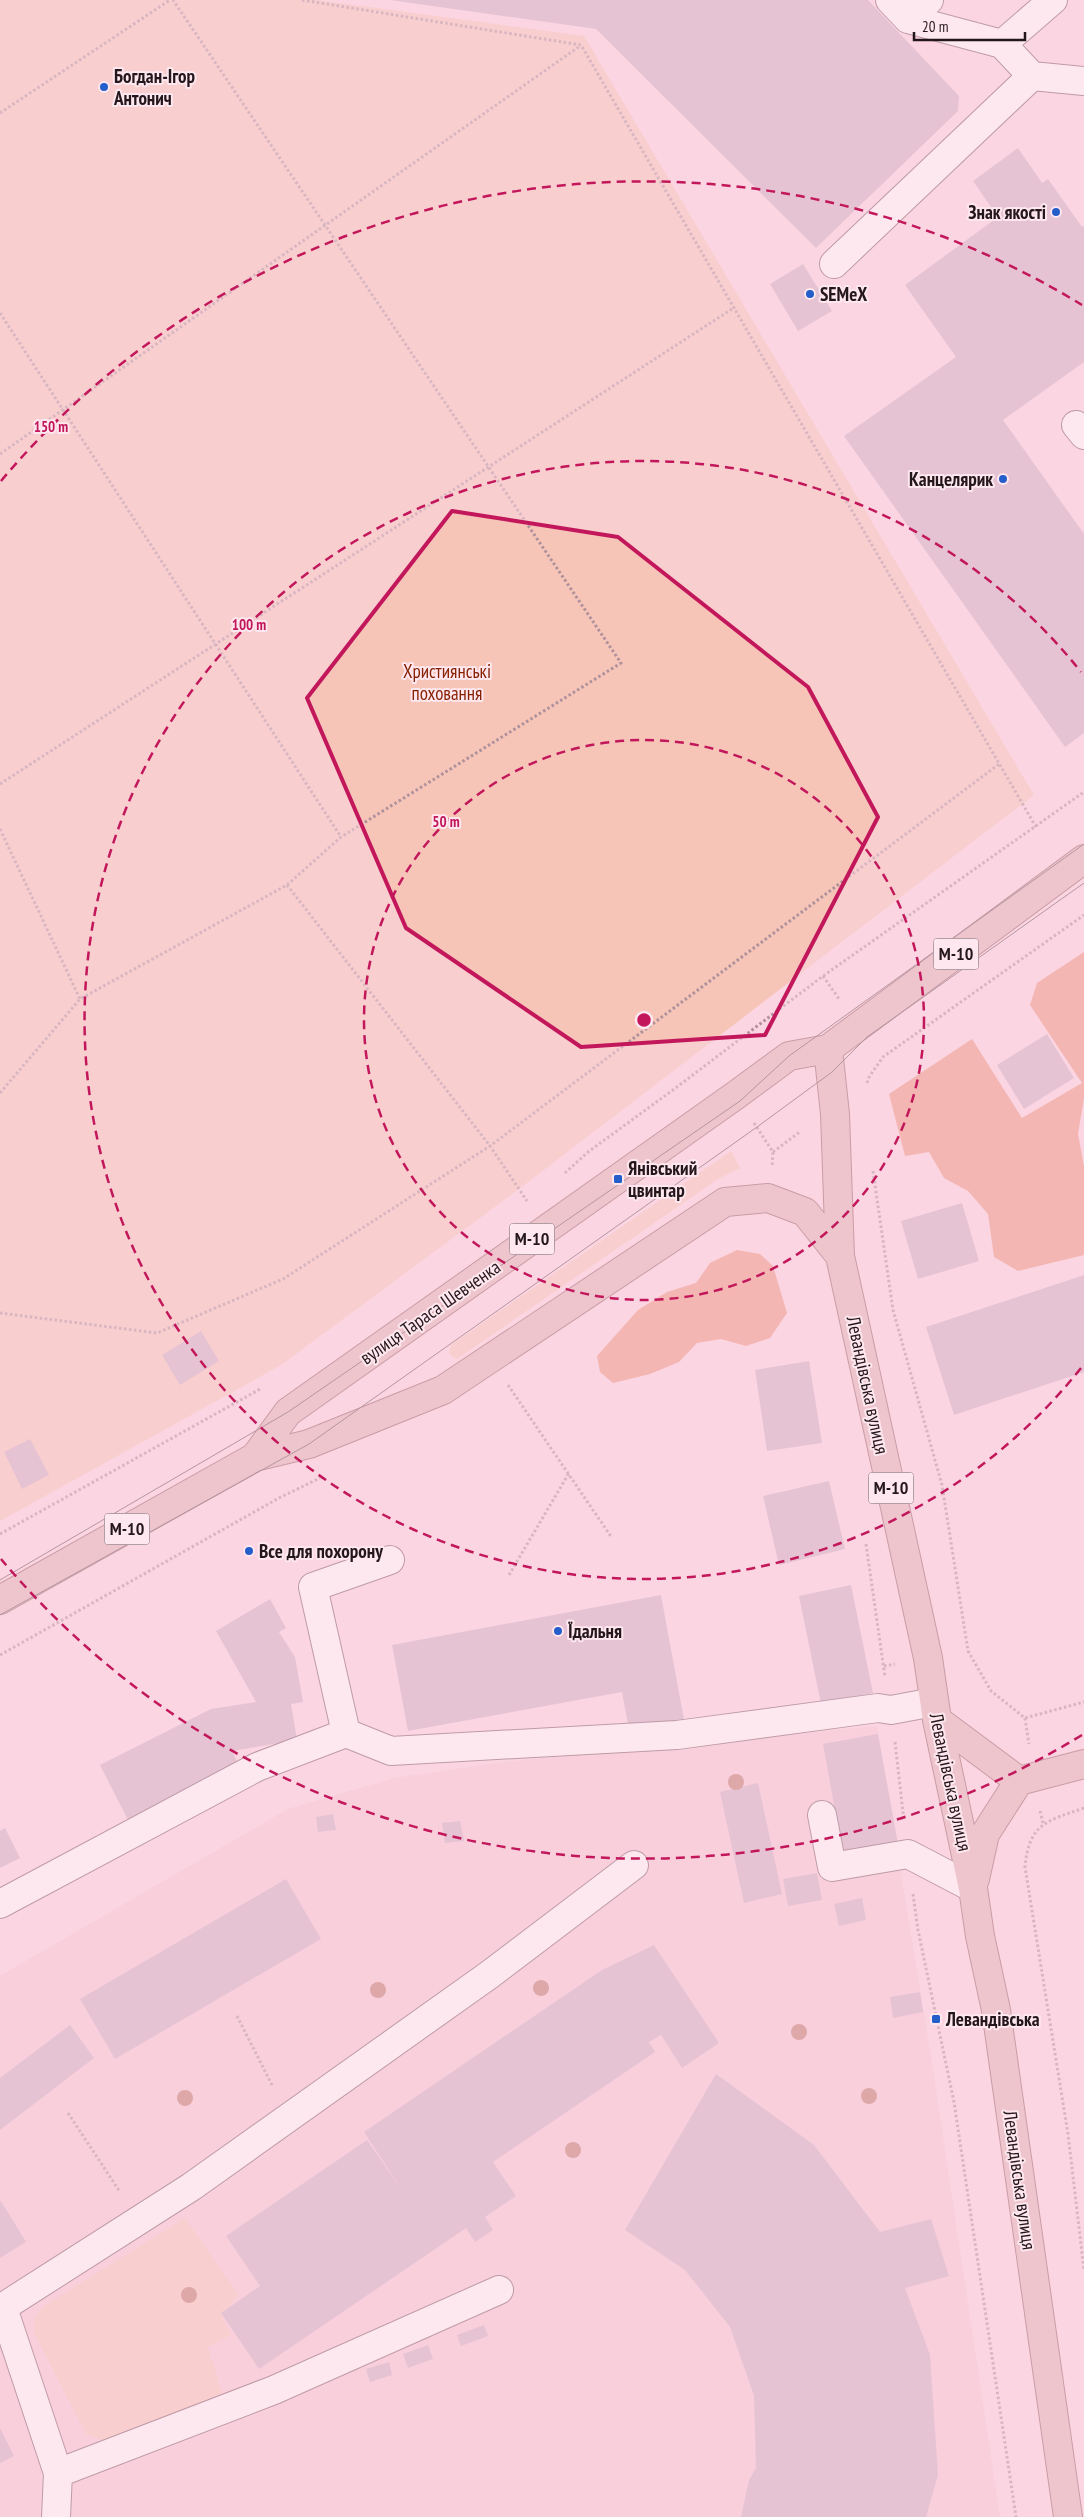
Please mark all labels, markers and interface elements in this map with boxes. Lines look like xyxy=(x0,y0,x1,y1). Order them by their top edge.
scale bar xyxy=(914,10,1025,42)
text: 20 m xyxy=(922,17,948,36)
place label: Богдан-Ігор Антонич xyxy=(113,64,196,110)
marker: Богдан-Ігор Антонич xyxy=(98,81,110,93)
place label: Знак якості xyxy=(968,200,1046,224)
marker: Знак якості xyxy=(1050,206,1062,218)
place label: SEMeX xyxy=(820,282,867,306)
marker: SEMeX xyxy=(804,288,816,300)
text: 150 m xyxy=(34,417,68,436)
place label: Канцелярик xyxy=(909,467,993,491)
marker: Канцелярик xyxy=(997,473,1009,485)
text: 100 m xyxy=(232,615,266,634)
park label: Християнські поховання xyxy=(403,659,491,705)
text: 50 m xyxy=(432,812,460,831)
road number: М-10 xyxy=(934,939,978,970)
centre of rings xyxy=(635,1011,653,1029)
place label: Янівський цвинтар xyxy=(628,1156,697,1202)
marker: Янівський цвинтар xyxy=(612,1173,624,1185)
road number: М-10 xyxy=(510,1224,554,1254)
street label: вулиця Тараса Шевченка xyxy=(355,1255,505,1369)
street label: Левандівська вулиця xyxy=(841,1313,894,1456)
road number: М-10 xyxy=(868,1472,914,1504)
road number: М-10 xyxy=(104,1514,150,1545)
place label: Все для похорону xyxy=(259,1539,383,1563)
marker: Все для похорону xyxy=(243,1545,255,1557)
place label: Їдальня xyxy=(568,1619,622,1643)
marker: Їдальня xyxy=(552,1625,564,1637)
street label: Левандівська вулиця xyxy=(924,1710,977,1853)
place label: Левандівська xyxy=(945,2007,1040,2031)
marker: Левандівська xyxy=(930,2013,942,2025)
street label: Левандівська вулиця xyxy=(998,2108,1042,2251)

